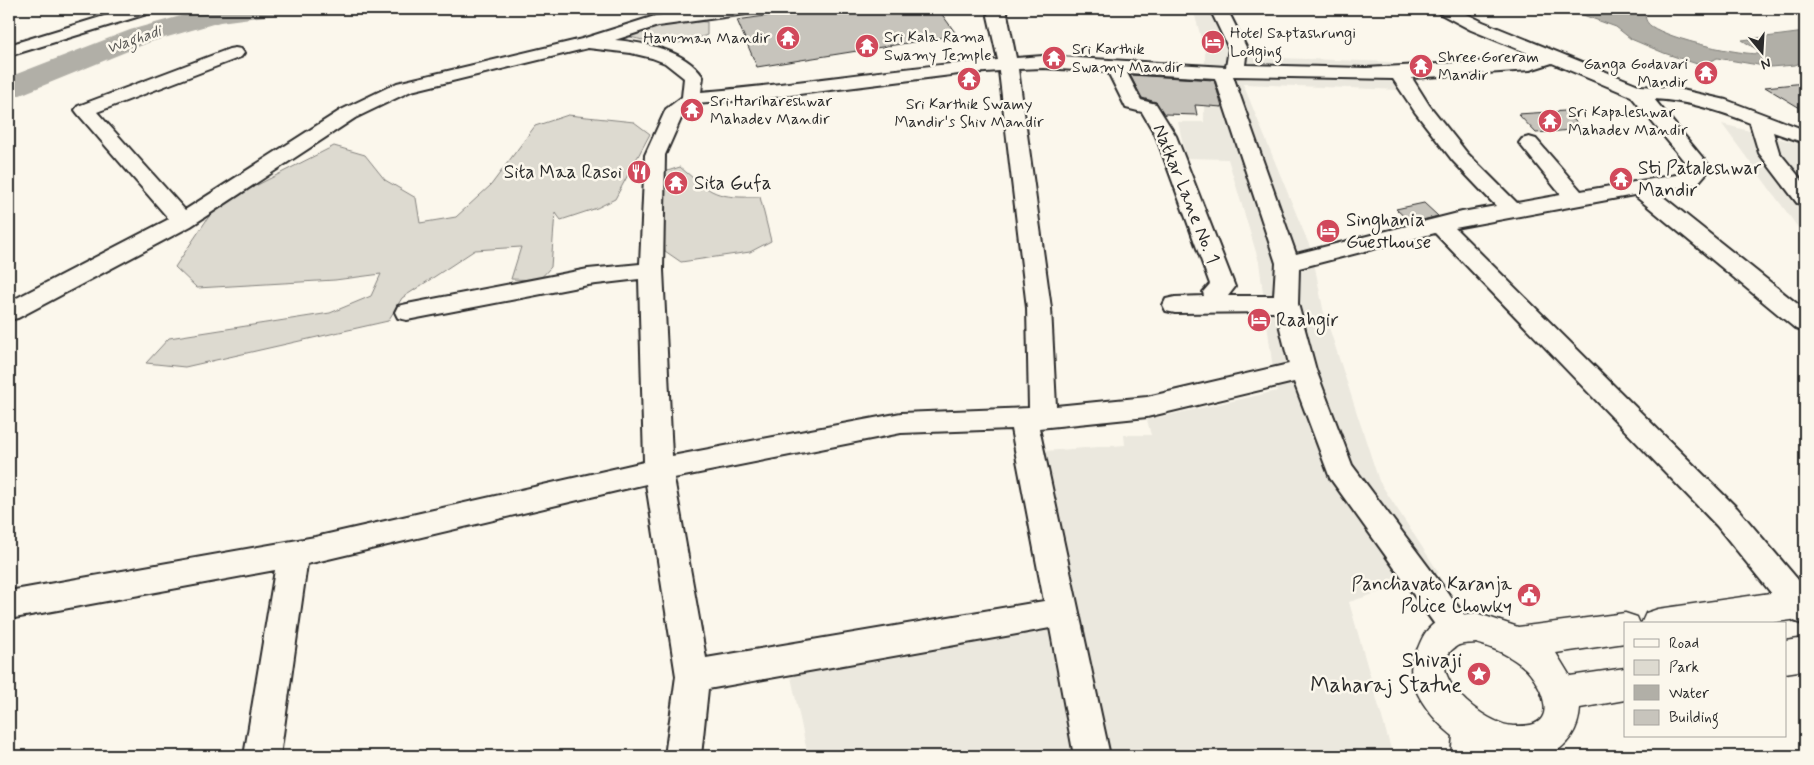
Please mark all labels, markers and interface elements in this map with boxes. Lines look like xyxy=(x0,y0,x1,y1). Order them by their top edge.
water label: Waghadi xyxy=(104,20,167,61)
place label: Hotel Saptashrungi Lodging xyxy=(1230,23,1356,63)
temple icon: Hanuman Mandir xyxy=(775,25,801,51)
place label: Sri Kala Rama Swamy Temple xyxy=(884,27,992,66)
place label: Hanuman Mandir xyxy=(643,28,770,49)
north arrow xyxy=(1736,28,1786,78)
hotel icon: Hotel Saptashrungi Lodging xyxy=(1200,29,1226,55)
temple icon: Sri Kala Rama Swamy Temple xyxy=(854,33,880,59)
place label: Sri Karthik Swamy Mandir xyxy=(1072,39,1183,78)
temple icon: Sri Karthik Swamy Mandir xyxy=(1041,45,1067,71)
place label: Shree Goreram Mandir xyxy=(1438,47,1539,86)
temple icon: Shree Goreram Mandir xyxy=(1408,53,1434,79)
text: N xyxy=(1758,53,1773,73)
place label: Ganga Godavari Mandir xyxy=(1583,54,1688,93)
temple icon: Ganga Godavari Mandir xyxy=(1693,60,1719,86)
temple icon: Sri Karthik Swamy Mandir's Shiv Mandir xyxy=(956,66,982,92)
place label: Sri Harihareshwar Mahadev Mandir xyxy=(710,91,832,130)
place label: Sri Karthik Swamy Mandir's Shiv Mandir xyxy=(894,94,1044,133)
temple icon: Sri Harihareshwar Mahadev Mandir xyxy=(679,97,705,123)
place label: Sri Kapaleshwar Mahadev Mandir xyxy=(1568,102,1688,141)
temple icon: Sri Kapaleshwar Mahadev Mandir xyxy=(1537,108,1563,134)
street label: Natkar Lane No. 1 xyxy=(1147,120,1225,268)
place label: Sti Pataleshwar Mandir xyxy=(1638,156,1761,203)
restaurant icon: Sita Maa Rasoi xyxy=(626,159,652,185)
place label: Sita Maa Rasoi xyxy=(504,160,622,185)
temple icon: Sti Pataleshwar Mandir xyxy=(1608,166,1634,192)
temple icon: Sita Gufa xyxy=(663,170,689,196)
place label: Sita Gufa xyxy=(694,171,771,196)
place label: Singhania Guesthouse xyxy=(1346,208,1431,255)
hotel icon: Singhania Guesthouse xyxy=(1315,218,1341,244)
hotel icon: Raahgir xyxy=(1246,307,1272,333)
place label: Raahgir xyxy=(1276,308,1339,335)
place label: Panchavato Karanja Police Chowky xyxy=(1351,572,1513,619)
public building icon: Panchavato Karanja Police Chowky xyxy=(1516,582,1542,608)
legend xyxy=(1624,622,1786,738)
text: Road xyxy=(1669,634,1699,654)
place label: Shivaji Maharaj Statue xyxy=(1310,647,1462,700)
text: Park xyxy=(1669,658,1699,678)
place icon: Shivaji Maharaj Statue xyxy=(1466,661,1492,687)
text: Water xyxy=(1669,684,1709,704)
text: Building xyxy=(1669,708,1719,729)

